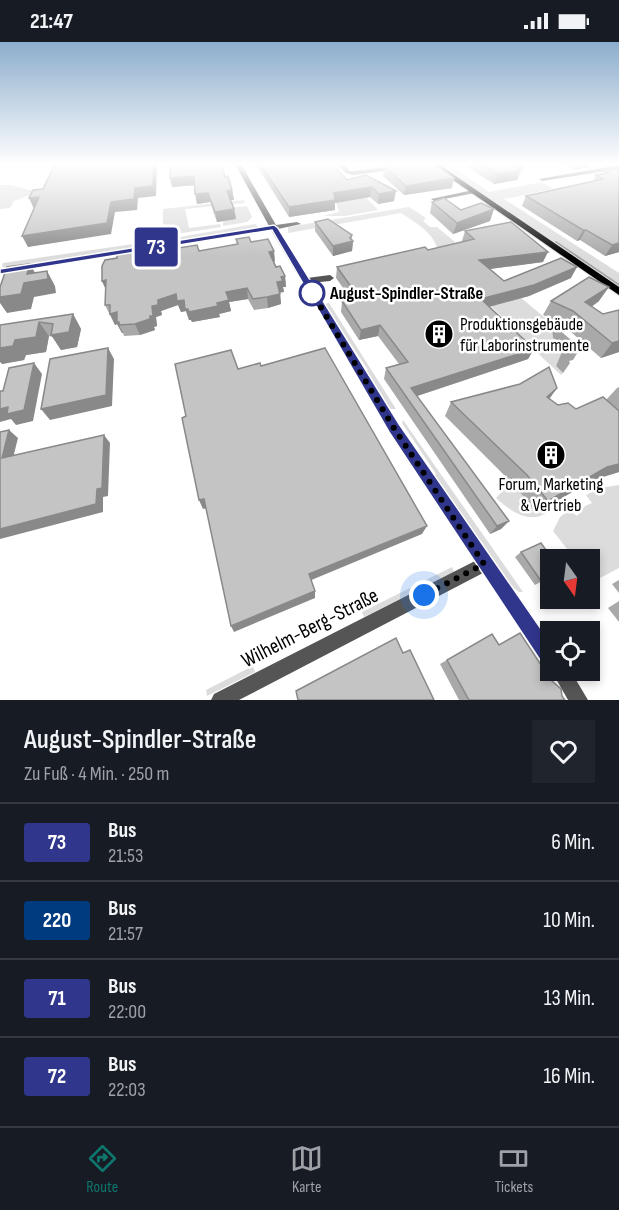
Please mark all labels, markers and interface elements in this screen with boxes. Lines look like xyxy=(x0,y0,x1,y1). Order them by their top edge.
text: 21:47 xyxy=(30,8,73,35)
line badge: 73 xyxy=(129,228,183,266)
text: 73 xyxy=(147,235,165,260)
marker: August-Spindler-Straße xyxy=(299,280,325,306)
place label: August-Spindler-Straße xyxy=(329,283,483,304)
place label: Produktionsgebäude für Laborinstrumente xyxy=(460,314,589,356)
building icon: Produktionsgebäude für Laborinstrumente xyxy=(423,318,455,350)
building icon: Forum, Marketing & Vertrieb xyxy=(535,439,567,471)
place label: Forum, Marketing & Vertrieb xyxy=(499,474,603,516)
north arrow xyxy=(540,549,600,609)
map controls xyxy=(540,549,600,681)
your location xyxy=(409,580,439,610)
street label: Wilhelm-Berg-Straße xyxy=(237,583,383,673)
button: locate xyxy=(540,621,600,681)
button: heart xyxy=(532,720,595,783)
text: August-Spindler-Straße xyxy=(24,723,256,756)
text: Zu Fuß · 4 Min. · 250 m xyxy=(24,762,169,786)
text: Bus xyxy=(108,817,137,844)
text: 6 Min. xyxy=(551,829,595,856)
text: 73 xyxy=(48,830,66,855)
text: 21:53 xyxy=(108,844,143,868)
text: Bus xyxy=(108,895,137,922)
text: 10 Min. xyxy=(543,907,595,934)
text: 220 xyxy=(43,908,71,933)
text: 21:57 xyxy=(108,922,143,946)
text: Bus xyxy=(108,973,137,1000)
text: 13 Min. xyxy=(544,985,595,1012)
text: 71 xyxy=(48,986,66,1011)
text: 22:00 xyxy=(108,1000,146,1024)
text: Bus xyxy=(108,1051,137,1078)
text: 16 Min. xyxy=(543,1063,595,1090)
text: 72 xyxy=(48,1064,66,1089)
text: 22:03 xyxy=(108,1078,146,1102)
tab: Route xyxy=(86,1142,119,1197)
tab: Karte xyxy=(290,1142,323,1197)
tab: Tickets xyxy=(495,1142,533,1197)

